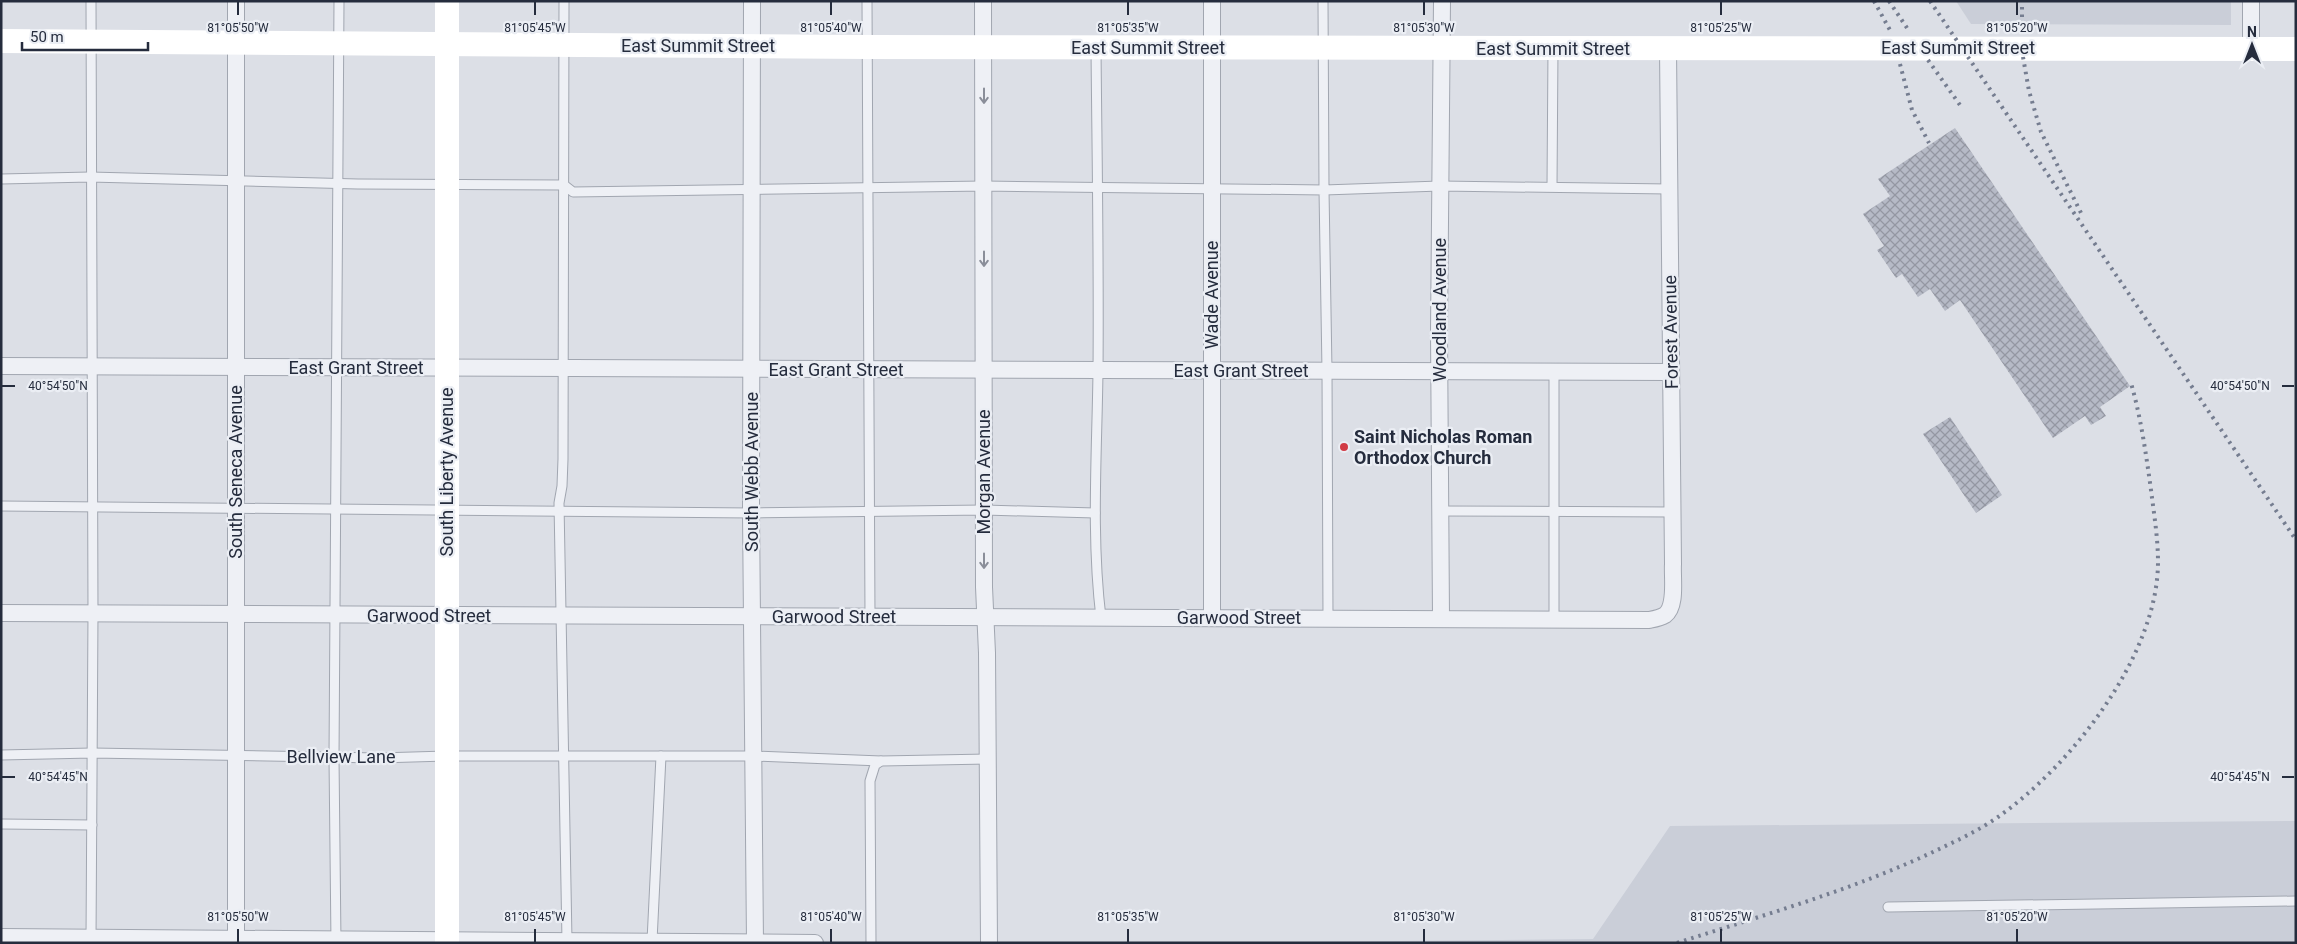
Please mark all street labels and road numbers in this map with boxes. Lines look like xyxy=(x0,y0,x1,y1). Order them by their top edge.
street label: East Summit Street xyxy=(621,35,775,56)
street label: East Summit Street xyxy=(1071,37,1225,58)
street label: East Summit Street xyxy=(1881,37,2035,58)
street label: East Summit Street xyxy=(1476,38,1630,59)
street label: Woodland Avenue xyxy=(1429,238,1450,382)
street label: Wade Avenue xyxy=(1201,241,1222,349)
street label: Forest Avenue xyxy=(1659,275,1682,389)
street label: East Grant Street xyxy=(288,357,424,378)
street label: East Grant Street xyxy=(768,359,904,380)
street label: East Grant Street xyxy=(1173,360,1309,381)
street label: South Seneca Avenue xyxy=(225,385,246,559)
street label: South Liberty Avenue xyxy=(436,387,457,557)
street label: South Webb Avenue xyxy=(741,392,762,552)
street label: Morgan Avenue xyxy=(973,409,994,535)
street label: Garwood Street xyxy=(367,605,491,626)
street label: Garwood Street xyxy=(772,606,896,627)
street label: Garwood Street xyxy=(1177,607,1301,628)
street label: Bellview Lane xyxy=(286,746,396,767)

